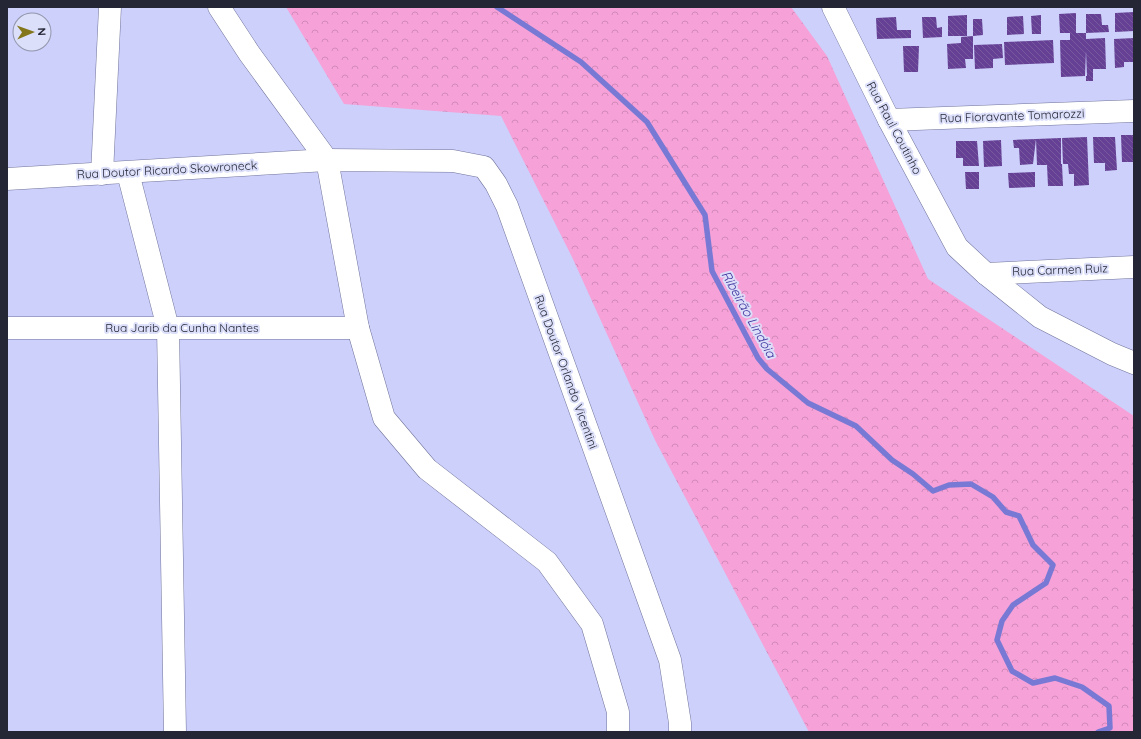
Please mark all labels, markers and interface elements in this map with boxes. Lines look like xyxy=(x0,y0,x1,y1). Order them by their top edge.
north arrow xyxy=(12,12,52,52)
text: N xyxy=(35,27,49,36)
street label: Rua Raul Coutinho xyxy=(864,79,925,177)
street label: Rua Fioravante Tomarozzi xyxy=(939,105,1085,126)
street label: Rua Doutor Ricardo Skowroneck xyxy=(76,157,258,182)
street label: Rua Carmen Ruiz xyxy=(1012,260,1108,279)
water label: Ribeirão Lindóia xyxy=(718,268,780,361)
street label: Rua Doutor Orlando Vicentini xyxy=(532,293,601,451)
street label: Rua Jarib da Cunha Nantes xyxy=(105,320,259,335)

